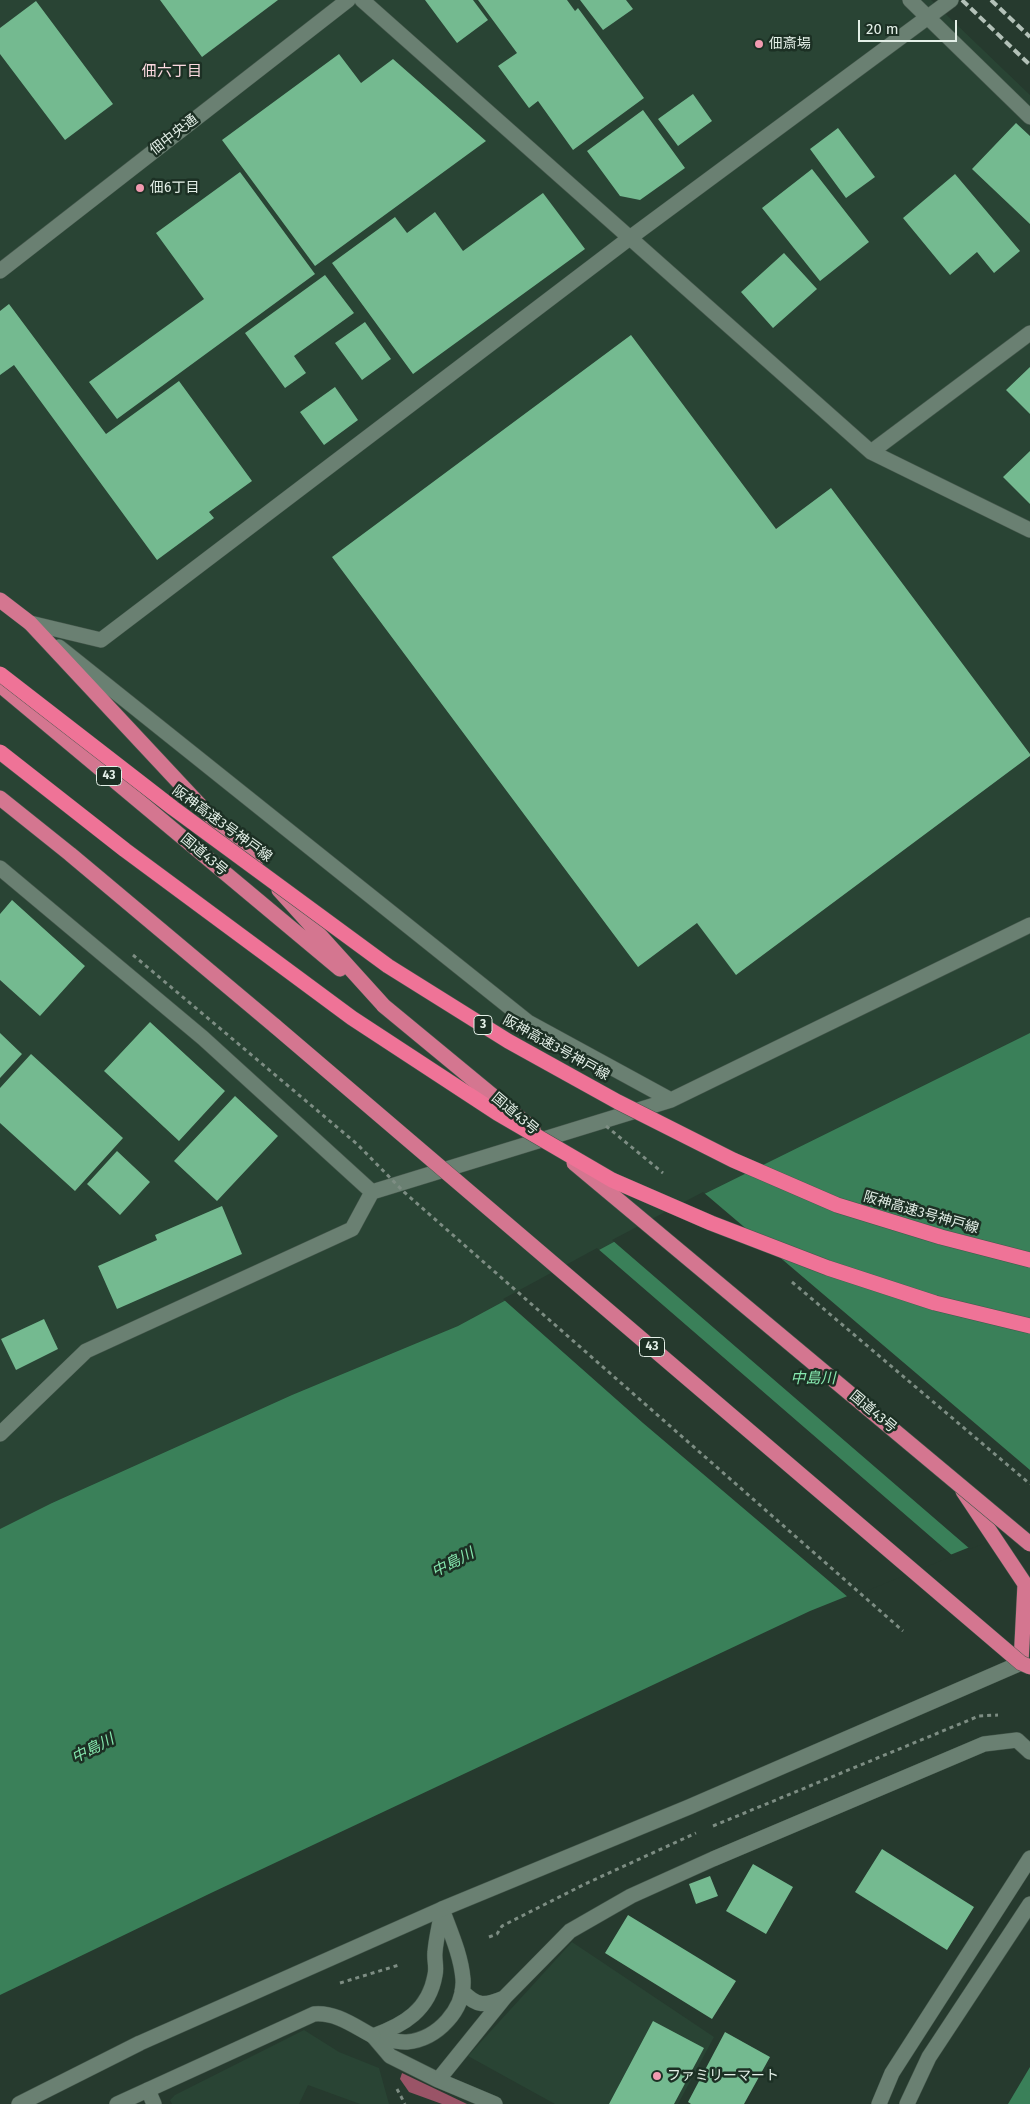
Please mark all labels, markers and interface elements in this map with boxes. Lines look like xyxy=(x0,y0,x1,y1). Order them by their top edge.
scale bar xyxy=(860,10,959,42)
text: 20 m xyxy=(866,20,899,38)
place label: 佃斎場 xyxy=(769,36,811,52)
marker: 佃斎場 xyxy=(753,38,765,50)
district label: 佃六丁目 xyxy=(142,63,202,81)
street label: 佃中央通 xyxy=(147,111,201,159)
place label: 佃6丁目 xyxy=(150,180,199,196)
marker: 佃6丁目 xyxy=(134,182,146,194)
road number: 43 xyxy=(96,766,122,786)
street label: 阪神高速3号神戸線 xyxy=(169,782,275,866)
street label: 国道43号 xyxy=(177,831,231,879)
street label: 阪神高速3号神戸線 xyxy=(500,1012,612,1084)
road number: 3 xyxy=(474,1016,492,1034)
street label: 国道43号 xyxy=(488,1090,542,1138)
street label: 阪神高速3号神戸線 xyxy=(861,1189,981,1237)
road number: 43 xyxy=(640,1338,664,1356)
water label: 中島川 xyxy=(791,1370,835,1388)
street label: 国道43号 xyxy=(846,1388,900,1436)
water label: 中島川 xyxy=(429,1545,477,1581)
water label: 中島川 xyxy=(69,1731,117,1767)
place label: ファミリーマート xyxy=(667,2068,779,2084)
marker: ファミリーマート xyxy=(651,2070,663,2082)

